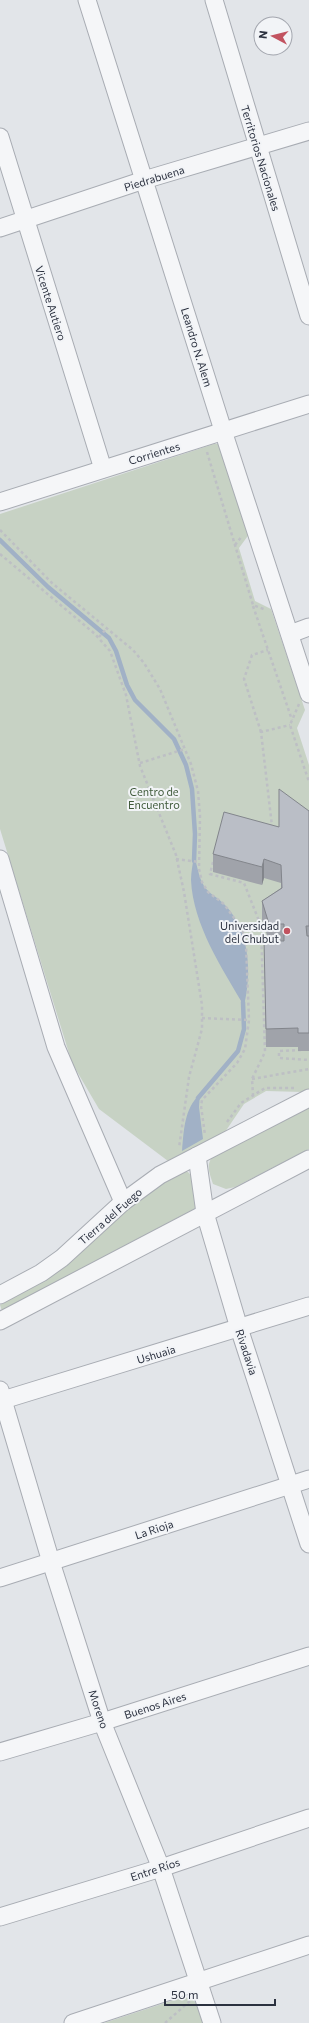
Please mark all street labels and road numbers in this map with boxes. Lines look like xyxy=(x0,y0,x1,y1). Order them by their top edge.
street label: Territorios Nacionales xyxy=(239,104,283,212)
street label: Piedrabuena xyxy=(122,163,186,193)
street label: Vicente Autiero xyxy=(33,264,69,342)
street label: Leandro N. Alem xyxy=(179,306,215,388)
street label: Corrientes xyxy=(127,439,181,467)
street label: Tierra del Fuego xyxy=(76,1185,145,1247)
street label: Rivadavia xyxy=(233,1327,261,1377)
street label: Ushuaia xyxy=(135,1342,177,1366)
street label: La Rioja xyxy=(133,1517,175,1541)
street label: Moreno xyxy=(86,1688,112,1730)
street label: Buenos Aires xyxy=(122,1689,188,1721)
street label: Entre Ríos xyxy=(129,1855,181,1883)

